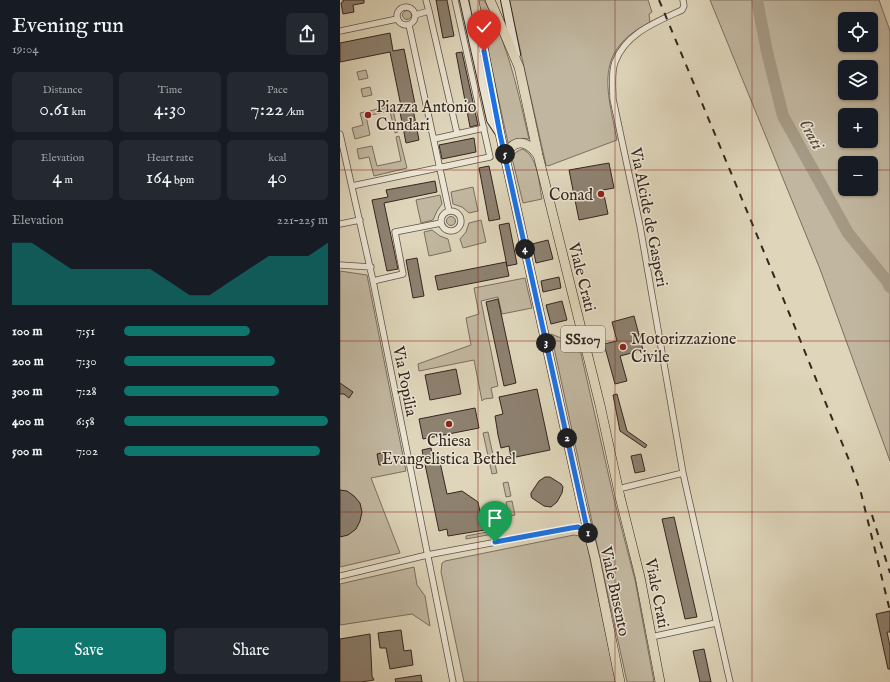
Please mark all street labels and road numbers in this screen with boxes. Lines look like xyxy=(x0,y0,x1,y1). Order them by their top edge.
street label: Via Alcide de Gasperi xyxy=(625,145,671,289)
street label: Viale Crati xyxy=(563,240,599,314)
road number: SS107 xyxy=(561,326,605,352)
street label: Via Popilia xyxy=(387,344,421,418)
street label: Viale Busento xyxy=(595,544,633,638)
street label: Viale Crati xyxy=(639,556,673,630)

